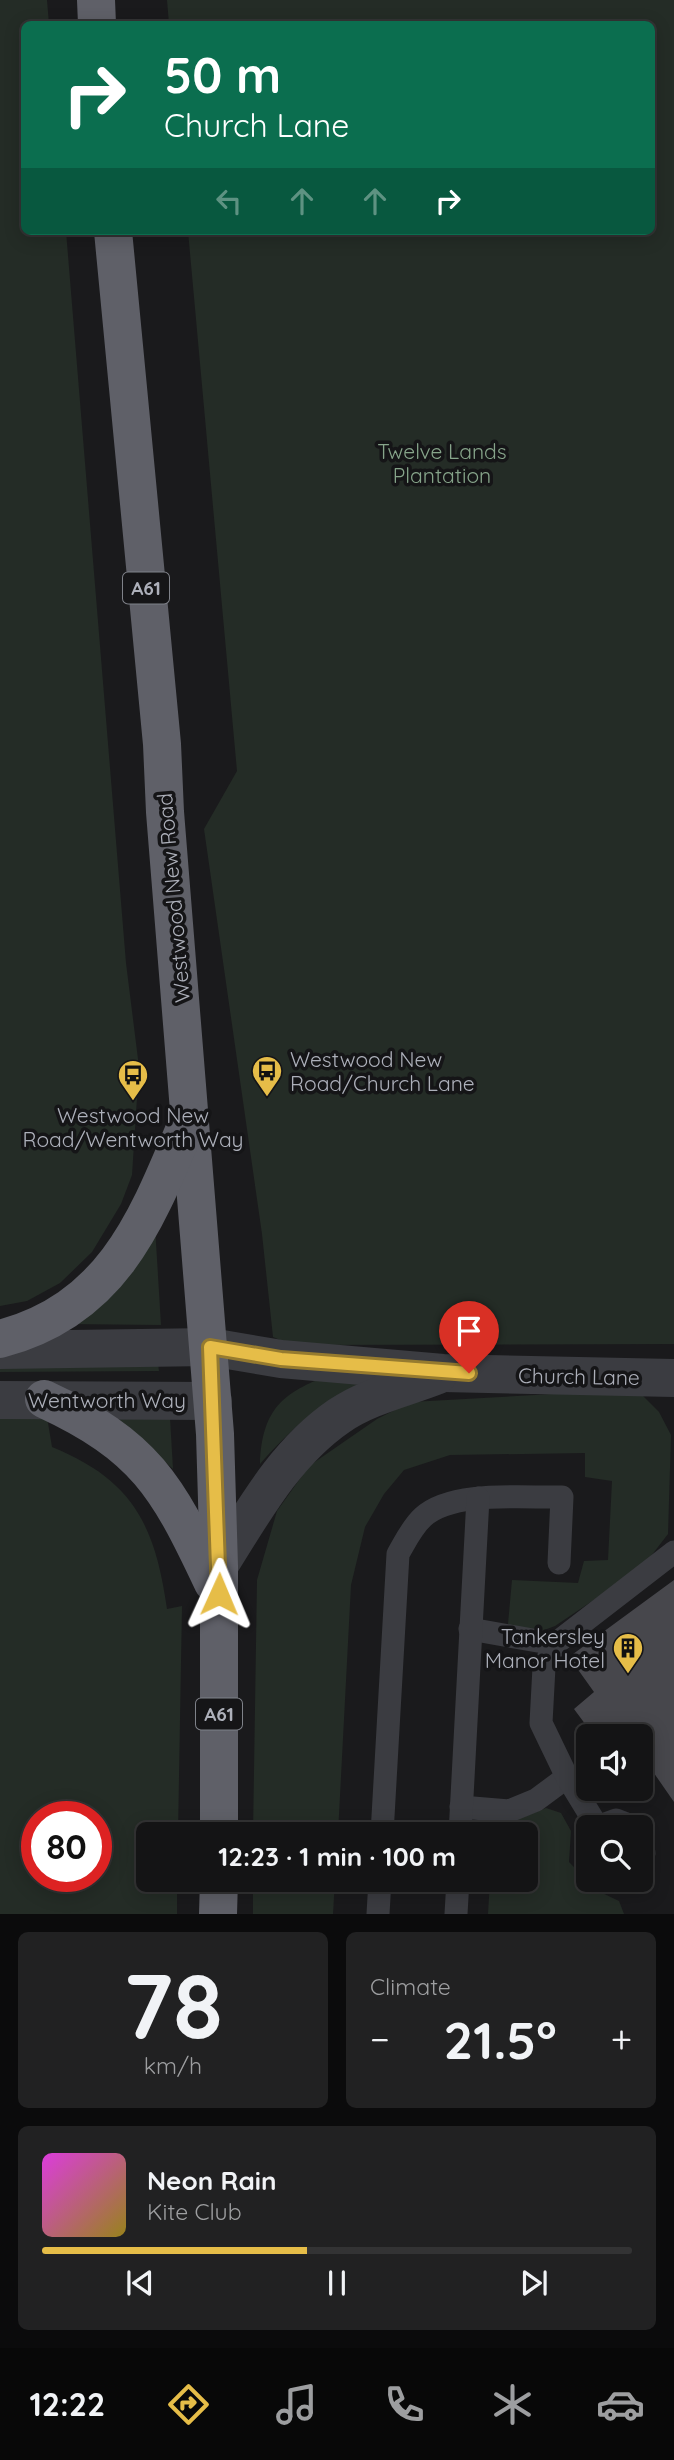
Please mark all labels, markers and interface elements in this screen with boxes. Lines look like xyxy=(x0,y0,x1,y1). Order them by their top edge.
text: 50 m xyxy=(164,44,281,105)
icon: right xyxy=(49,49,140,140)
text: Church Lane xyxy=(164,105,349,145)
icon: left xyxy=(210,182,248,220)
icon: ahead xyxy=(283,182,321,220)
icon: ahead xyxy=(356,182,394,220)
icon: right xyxy=(429,182,467,220)
park label: Twelve Lands Plantation xyxy=(377,438,507,488)
road number: A61 xyxy=(123,572,169,604)
street label: Westwood New Road xyxy=(151,792,195,1004)
place label: Westwood New Road/Church Lane xyxy=(290,1046,475,1096)
bus stop icon: Westwood New Road/Church Lane xyxy=(250,1054,284,1098)
bus stop icon: Westwood New Road/Wentworth Way xyxy=(116,1058,150,1102)
place label: Westwood New Road/Wentworth Way xyxy=(22,1102,244,1152)
pin xyxy=(439,1301,499,1373)
icon: arrive xyxy=(450,1312,488,1350)
street label: Church Lane xyxy=(518,1362,640,1390)
street label: Wentworth Way xyxy=(28,1387,186,1413)
position arrow xyxy=(182,1557,256,1631)
place label: Tankersley Manor Hotel xyxy=(485,1623,605,1673)
building icon: Tankersley Manor Hotel xyxy=(611,1631,645,1675)
road number: A61 xyxy=(196,1698,242,1730)
map controls xyxy=(576,1724,653,1892)
button: sound xyxy=(576,1724,653,1801)
speed limit sign: 80 xyxy=(21,1801,112,1892)
button: search xyxy=(576,1815,653,1892)
text: 12:23 · 1 min · 100 m xyxy=(218,1840,456,1873)
text: 78 xyxy=(123,1948,223,2062)
text: Climate xyxy=(370,1972,451,2001)
text: 21.5° xyxy=(444,2007,557,2072)
text: − xyxy=(370,2015,390,2063)
text: + xyxy=(611,2015,632,2063)
text: km/h xyxy=(144,2051,202,2080)
text: Neon Rain xyxy=(147,2164,276,2197)
text: Kite Club xyxy=(147,2197,242,2226)
icon: previous xyxy=(121,2264,159,2302)
icon: pause xyxy=(318,2264,356,2302)
icon: next xyxy=(515,2264,553,2302)
icon: directions xyxy=(164,2380,213,2429)
icon: music xyxy=(272,2380,321,2429)
icon: phone xyxy=(380,2380,429,2429)
icon: climate xyxy=(488,2380,537,2429)
icon: car xyxy=(596,2380,645,2429)
text: 12:22 xyxy=(29,2384,105,2424)

